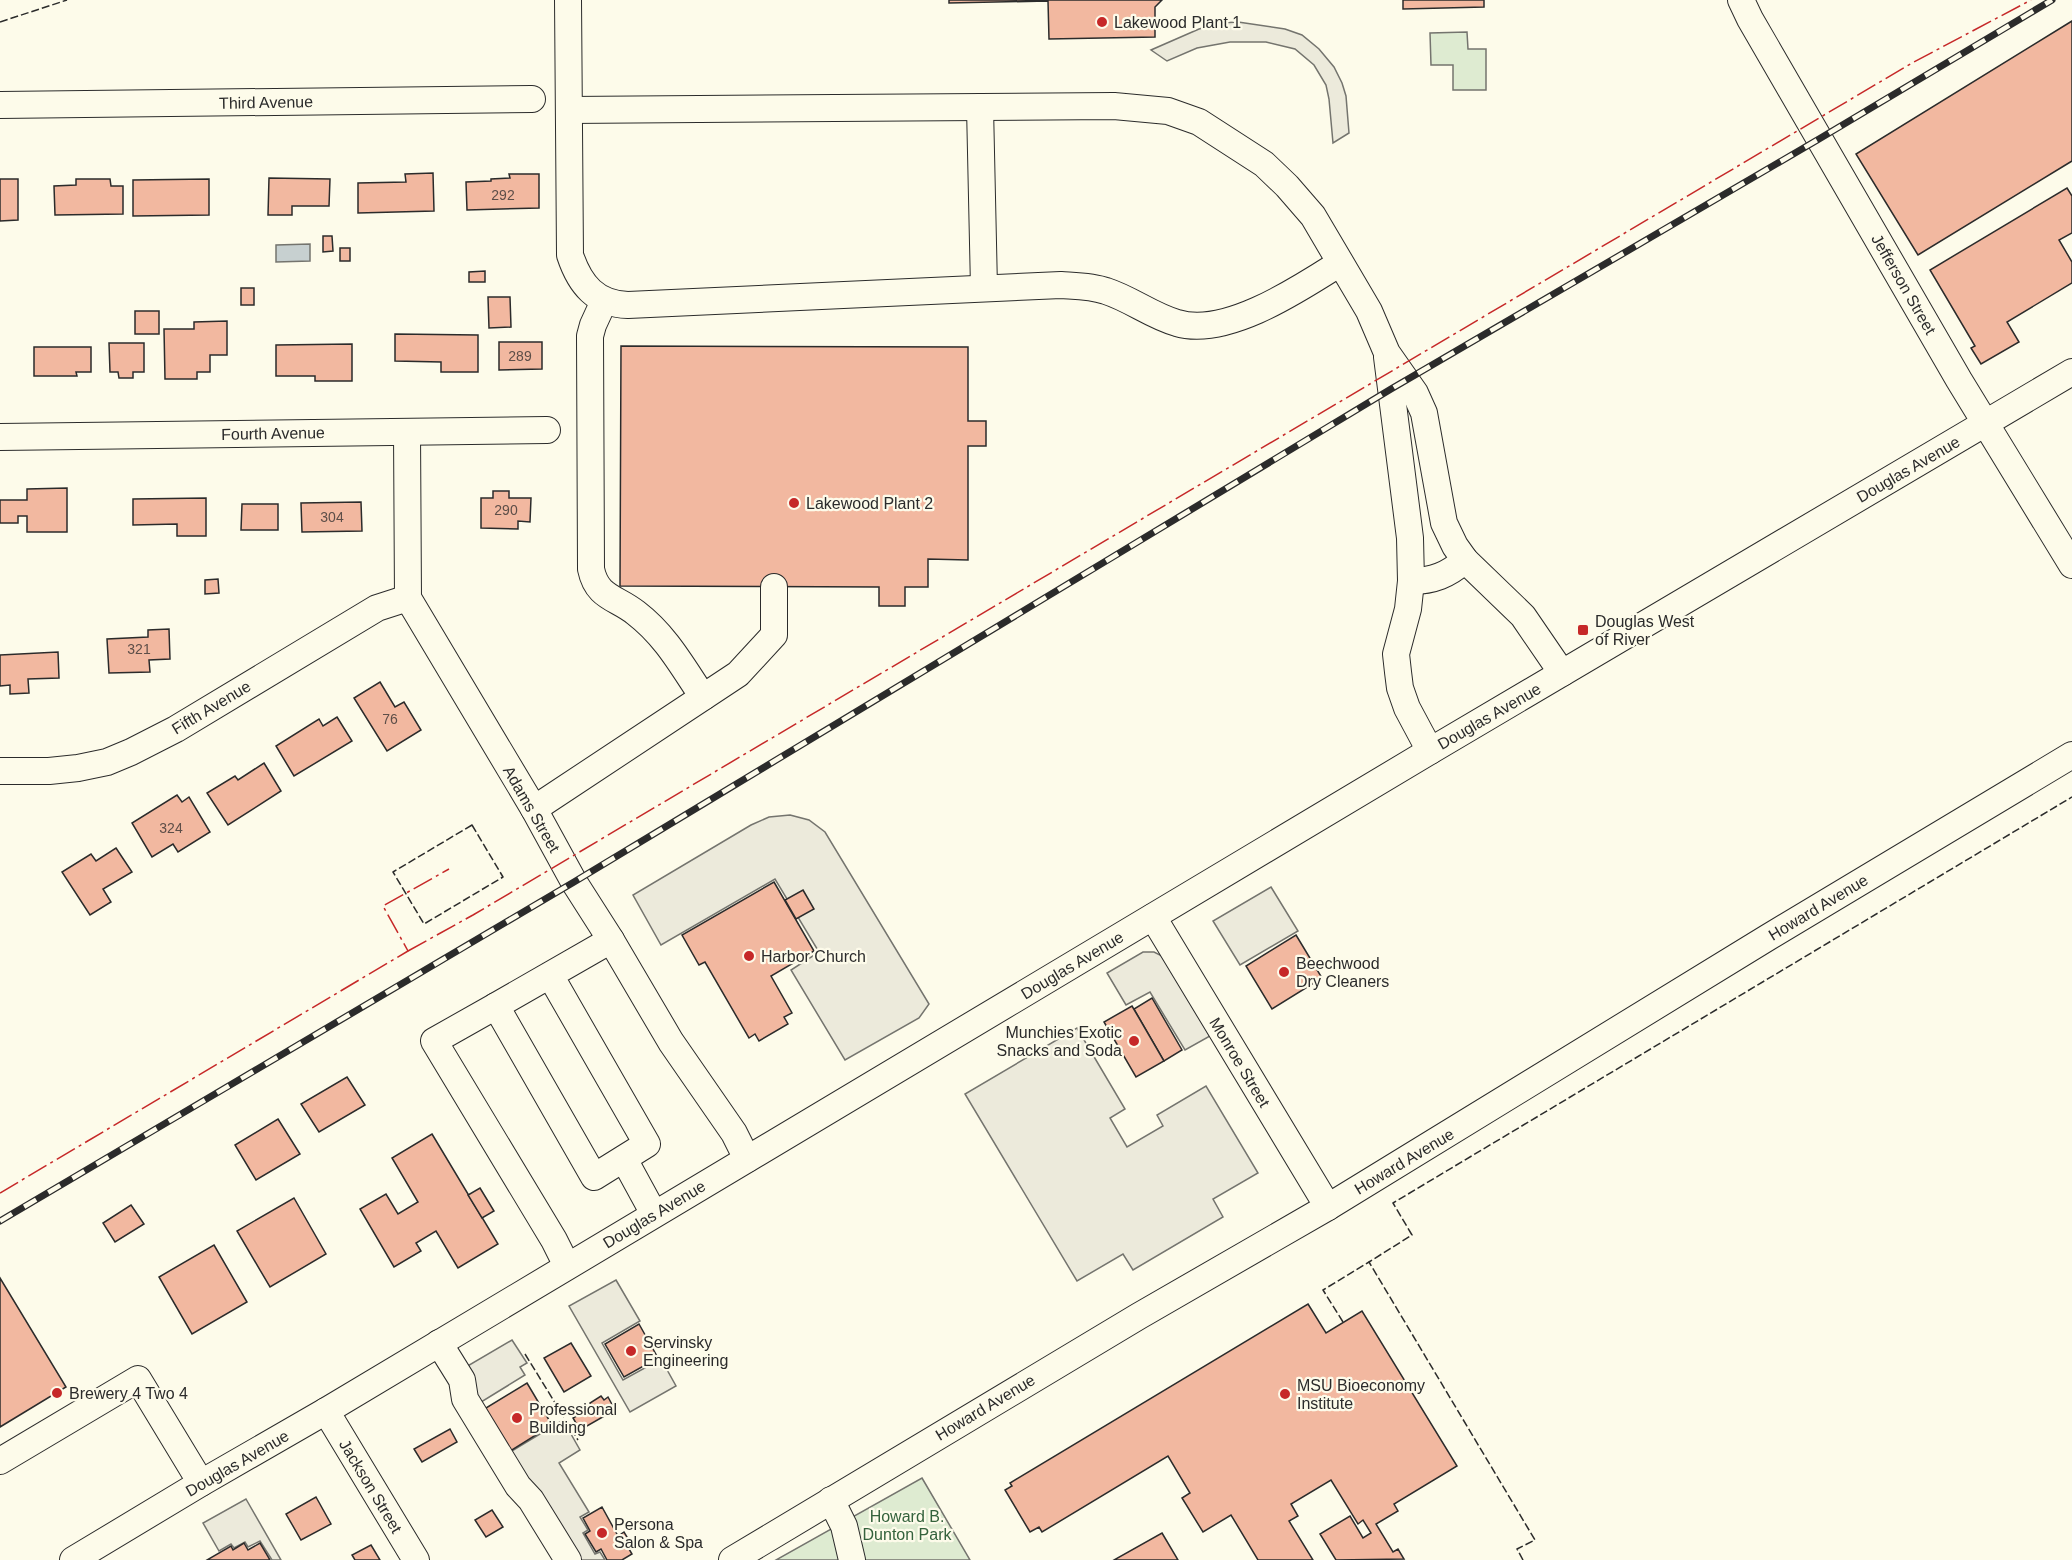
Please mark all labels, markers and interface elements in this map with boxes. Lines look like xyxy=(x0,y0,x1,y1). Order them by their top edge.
place label: Lakewood Plant 1 xyxy=(1114,14,1241,31)
marker: Lakewood Plant 1 xyxy=(1095,15,1109,29)
street label: Third Avenue xyxy=(219,93,313,112)
house number: 292 xyxy=(491,187,515,203)
street label: Jefferson Street xyxy=(1868,231,1939,338)
house number: 289 xyxy=(508,348,532,364)
street label: Fourth Avenue xyxy=(221,424,325,443)
street label: Douglas Avenue xyxy=(1854,433,1963,506)
place label: Lakewood Plant 2 xyxy=(806,495,933,512)
marker: Lakewood Plant 2 xyxy=(787,496,801,510)
house number: 290 xyxy=(494,502,518,518)
house number: 304 xyxy=(320,509,344,525)
place label: Douglas West of River xyxy=(1595,613,1695,648)
marker: Douglas West of River xyxy=(1576,623,1590,637)
house number: 321 xyxy=(127,641,151,657)
street label: Fifth Avenue xyxy=(169,677,254,738)
street label: Douglas Avenue xyxy=(1435,680,1544,753)
house number: 76 xyxy=(382,711,398,727)
street label: Adams Street xyxy=(500,763,563,856)
house number: 324 xyxy=(159,820,183,836)
street label: Howard Avenue xyxy=(1766,871,1871,944)
street label: Douglas Avenue xyxy=(1018,928,1127,1003)
place label: Harbor Church xyxy=(761,948,866,965)
marker: Harbor Church xyxy=(742,949,756,963)
place label: Beechwood Dry Cleaners xyxy=(1296,955,1389,990)
marker: Beechwood Dry Cleaners xyxy=(1277,965,1291,979)
street label: Monroe Street xyxy=(1206,1014,1273,1111)
place label: Munchies Exotic Snacks and Soda xyxy=(997,1024,1122,1059)
marker: Munchies Exotic Snacks and Soda xyxy=(1127,1034,1141,1048)
street label: Howard Avenue xyxy=(1352,1125,1457,1198)
street label: Douglas Avenue xyxy=(600,1177,709,1252)
place label: Servinsky Engineering xyxy=(643,1334,728,1369)
marker: Servinsky Engineering xyxy=(624,1344,638,1358)
street label: Howard Avenue xyxy=(933,1371,1038,1444)
place label: MSU Bioeconomy Institute xyxy=(1297,1377,1425,1412)
place label: Brewery 4 Two 4 xyxy=(69,1385,188,1402)
marker: Brewery 4 Two 4 xyxy=(50,1386,64,1400)
marker: MSU Bioeconomy Institute xyxy=(1278,1387,1292,1401)
place label: Professional Building xyxy=(529,1401,617,1436)
marker: Professional Building xyxy=(510,1411,524,1425)
street label: Douglas Avenue xyxy=(183,1427,292,1500)
street label: Jackson Street xyxy=(336,1437,405,1536)
park label: Howard B. Dunton Park xyxy=(863,1508,952,1543)
place label: Persona Salon & Spa xyxy=(614,1516,703,1551)
marker: Persona Salon & Spa xyxy=(595,1526,609,1540)

